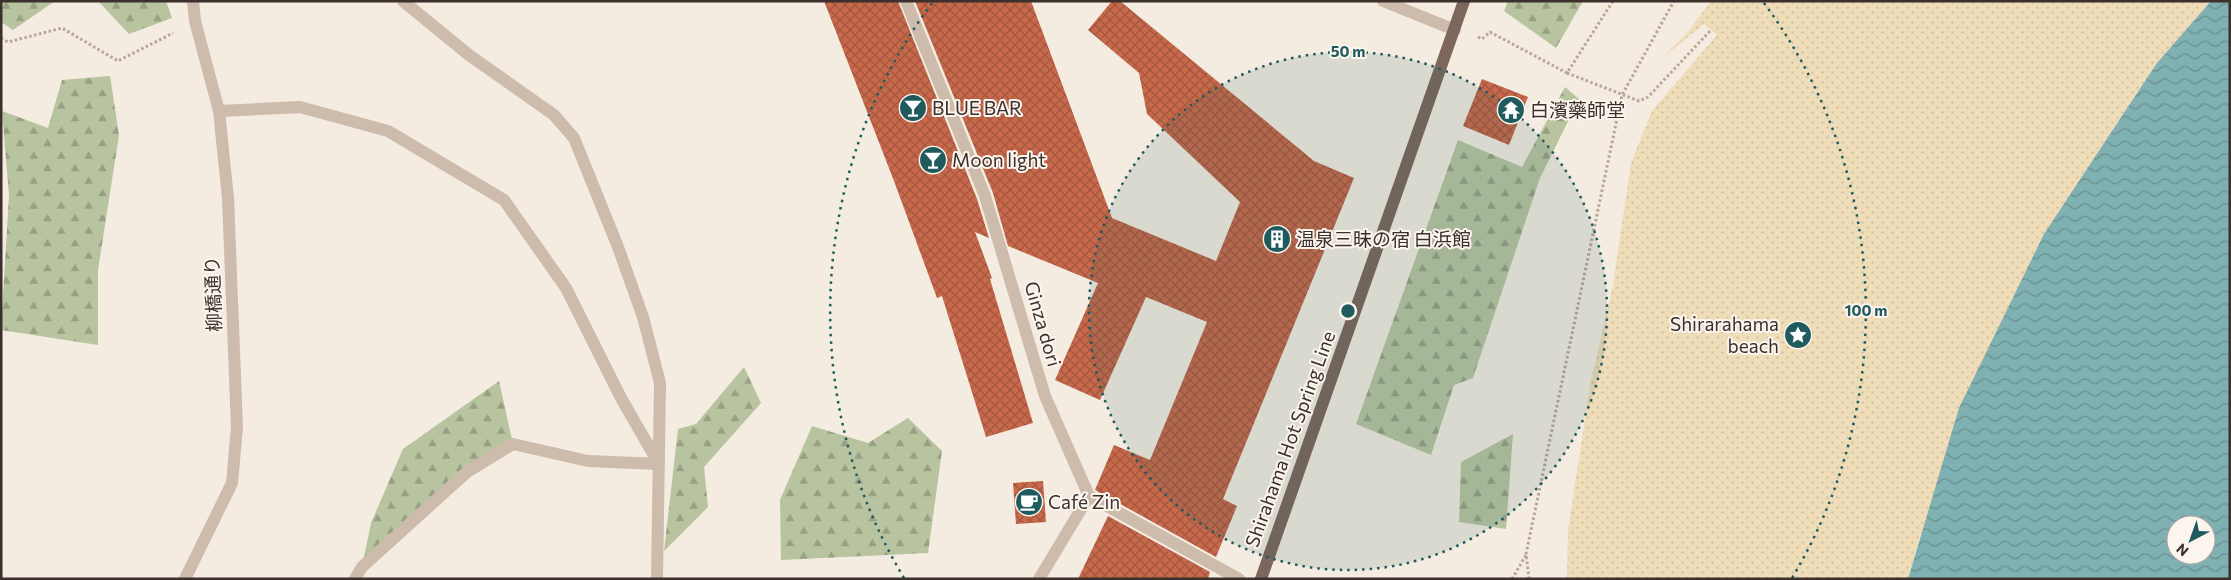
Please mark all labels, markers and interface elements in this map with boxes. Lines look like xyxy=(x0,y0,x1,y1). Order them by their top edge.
text: 50 m xyxy=(1331,42,1365,60)
bar icon: BLUE BAR xyxy=(898,93,928,123)
temple icon: 白濱藥師堂 xyxy=(1496,95,1526,125)
place label: BLUE BAR xyxy=(932,96,1022,119)
place label: 白濱藥師堂 xyxy=(1530,98,1625,121)
bar icon: Moon light xyxy=(918,145,948,175)
place label: Moon light xyxy=(952,148,1046,171)
building icon: 温泉三昧の宿 白浜館 xyxy=(1262,224,1292,254)
place label: 温泉三昧の宿 白浜館 xyxy=(1296,227,1471,250)
street label: 柳橋通り xyxy=(200,256,225,332)
street label: Ginza dori xyxy=(1020,279,1067,369)
text: 100 m xyxy=(1845,301,1887,319)
centre of rings xyxy=(1339,302,1357,320)
place label: Shirarahama beach xyxy=(1670,312,1779,357)
place icon: Shirarahama beach xyxy=(1783,320,1813,350)
street label: Shirahama Hot Spring Line xyxy=(1240,328,1339,550)
cafe icon: Café Zin xyxy=(1014,487,1044,517)
place label: Café Zin xyxy=(1048,490,1120,513)
north arrow xyxy=(2166,515,2216,565)
text: N xyxy=(2173,540,2192,560)

